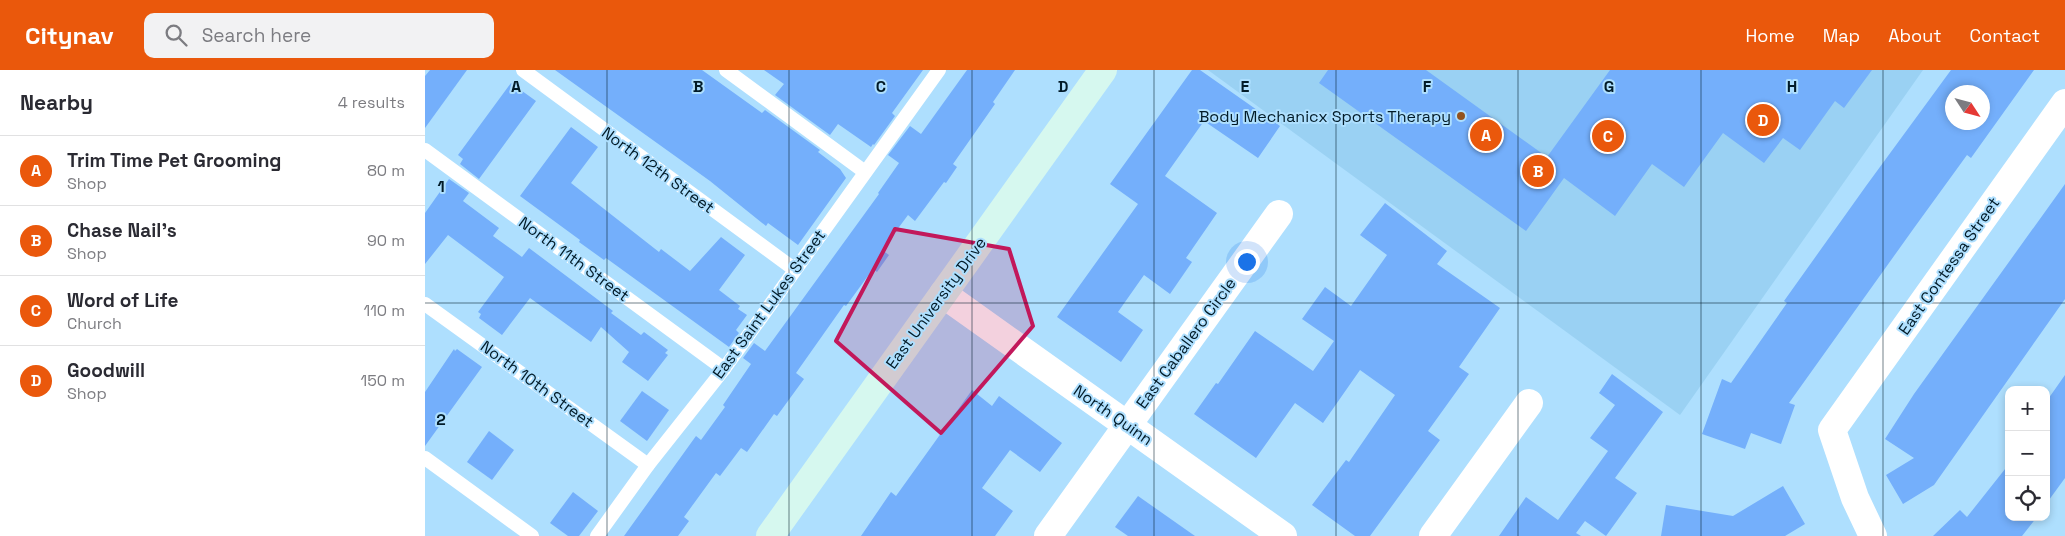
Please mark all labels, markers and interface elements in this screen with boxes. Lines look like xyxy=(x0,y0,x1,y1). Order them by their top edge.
search box xyxy=(144,13,494,58)
text: Citynav xyxy=(25,20,114,51)
icon: search xyxy=(162,21,190,49)
text: Search here xyxy=(202,23,311,48)
text: Home xyxy=(1746,24,1795,47)
text: Map xyxy=(1823,24,1860,47)
text: About xyxy=(1888,24,1942,47)
text: Contact xyxy=(1970,24,2040,47)
text: A xyxy=(511,76,521,97)
text: B xyxy=(693,76,703,97)
text: C xyxy=(876,76,886,97)
text: D xyxy=(1058,76,1068,97)
text: E xyxy=(1241,76,1250,97)
text: F xyxy=(1423,76,1432,97)
text: G xyxy=(1604,76,1614,97)
text: H xyxy=(1787,76,1797,97)
north arrow xyxy=(1945,85,1990,130)
text: Nearby xyxy=(20,89,93,116)
text: 4 results xyxy=(338,92,405,113)
pin: D xyxy=(1747,101,1779,139)
place label: Body Mechanicx Sports Therapy xyxy=(1199,106,1451,127)
marker: Body Mechanicx Sports Therapy xyxy=(1455,110,1467,122)
pin: A xyxy=(1470,116,1502,154)
pin: C xyxy=(1592,117,1624,155)
street label: North 12th Street xyxy=(597,122,719,218)
text: Trim Time Pet Grooming xyxy=(67,148,281,173)
pin: B xyxy=(1522,152,1554,190)
text: A xyxy=(31,160,41,181)
text: 80 m xyxy=(367,160,405,181)
text: Shop xyxy=(67,173,107,194)
text: 1 xyxy=(437,176,445,197)
street label: East Contessa Street xyxy=(1894,193,2004,339)
street label: North 11th Street xyxy=(515,212,633,306)
text: Chase Nail's xyxy=(67,218,177,243)
street label: East Saint Lukes Street xyxy=(708,225,830,383)
text: B xyxy=(31,230,41,251)
text: 90 m xyxy=(367,230,405,251)
street label: East University Drive xyxy=(881,233,991,373)
text: Shop xyxy=(67,243,107,264)
your location xyxy=(1234,249,1260,275)
street label: East Caballero Circle xyxy=(1131,273,1241,413)
text: Word of Life xyxy=(67,288,178,313)
text: C xyxy=(31,300,41,321)
text: 110 m xyxy=(363,300,405,321)
text: Church xyxy=(67,313,122,334)
street label: North 10th Street xyxy=(476,336,598,432)
text: Goodwill xyxy=(67,358,145,383)
text: D xyxy=(31,370,41,391)
text: 150 m xyxy=(361,370,405,391)
street label: North Quinn xyxy=(1069,380,1157,450)
text: Shop xyxy=(67,383,107,404)
map controls xyxy=(2005,386,2050,521)
button: + xyxy=(2005,386,2050,431)
text: 2 xyxy=(436,409,446,430)
button: − xyxy=(2005,431,2050,476)
button: locate xyxy=(2005,476,2050,521)

